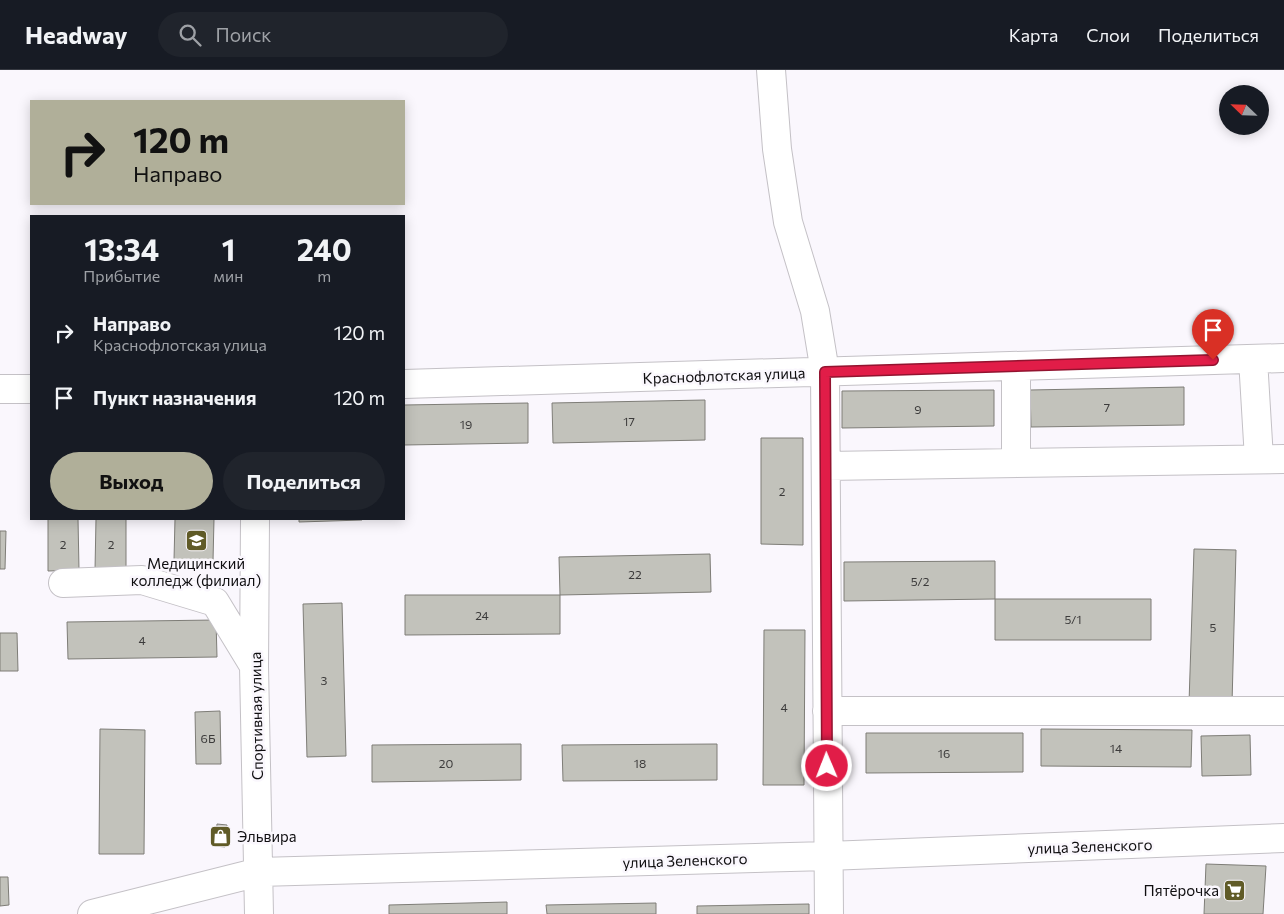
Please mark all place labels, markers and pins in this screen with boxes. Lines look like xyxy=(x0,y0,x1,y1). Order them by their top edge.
pin xyxy=(1192,309,1234,360)
school or university icon: Медицинский колледж (филиал) xyxy=(184,528,208,552)
place label: Медицинский колледж (филиал) xyxy=(131,554,261,589)
shop icon: Эльвира xyxy=(209,824,233,848)
place label: Эльвира xyxy=(237,827,297,845)
supermarket icon: Пятёрочка xyxy=(1223,878,1247,902)
place label: Пятёрочка xyxy=(1144,881,1219,899)

